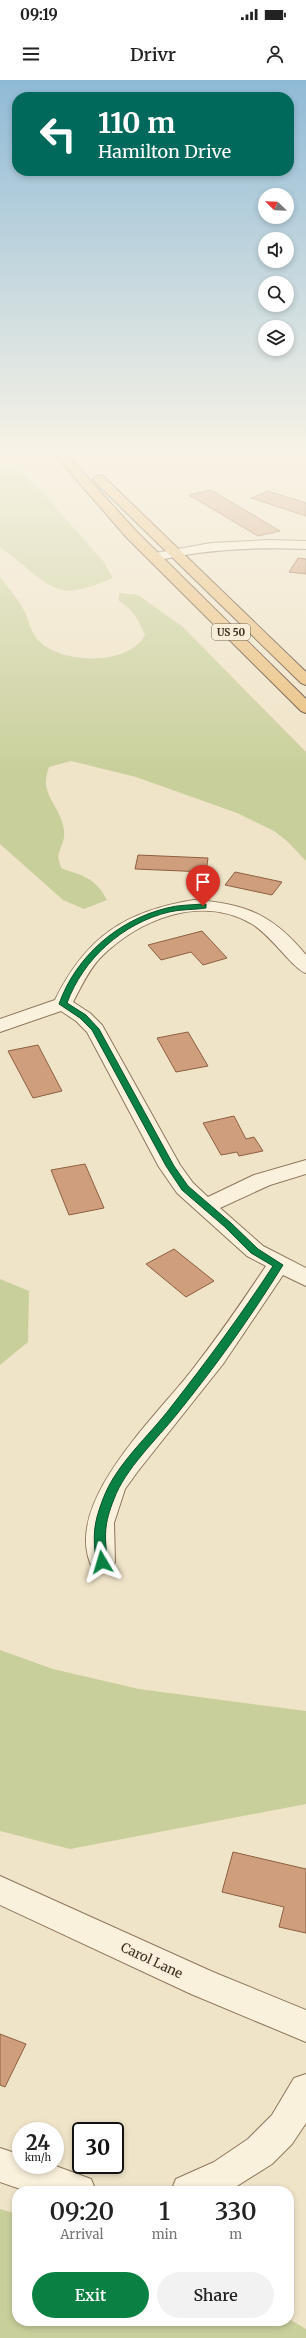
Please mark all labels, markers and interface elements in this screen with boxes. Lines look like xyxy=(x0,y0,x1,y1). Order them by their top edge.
text: 09:19 xyxy=(20,5,58,24)
icon: menu xyxy=(20,43,42,65)
text: Drivr xyxy=(130,43,176,66)
icon: person xyxy=(264,43,286,65)
text: 110 m xyxy=(98,105,175,141)
icon: left xyxy=(32,108,84,160)
text: Hamilton Drive xyxy=(98,140,231,163)
north arrow xyxy=(258,188,294,224)
map controls xyxy=(258,188,294,356)
button: sound xyxy=(258,232,294,268)
button: search xyxy=(258,276,294,312)
button: layers xyxy=(258,320,294,356)
road number: US 50 xyxy=(212,624,250,640)
pin xyxy=(186,865,220,906)
icon: arrive xyxy=(192,871,214,893)
position arrow xyxy=(81,1541,123,1583)
street label: Carol Lane xyxy=(118,1939,186,1982)
speed limit sign: 30 xyxy=(72,2122,124,2174)
text: 24 xyxy=(26,2130,50,2155)
text: km/h xyxy=(25,2151,51,2164)
text: 09:20 xyxy=(49,2196,114,2227)
text: 1 xyxy=(159,2196,170,2227)
text: 330 xyxy=(215,2196,257,2227)
text: Arrival xyxy=(60,2226,104,2243)
text: min xyxy=(152,2226,177,2243)
text: m xyxy=(229,2226,242,2243)
button: Exit xyxy=(32,2272,149,2318)
button: Share xyxy=(157,2272,274,2318)

